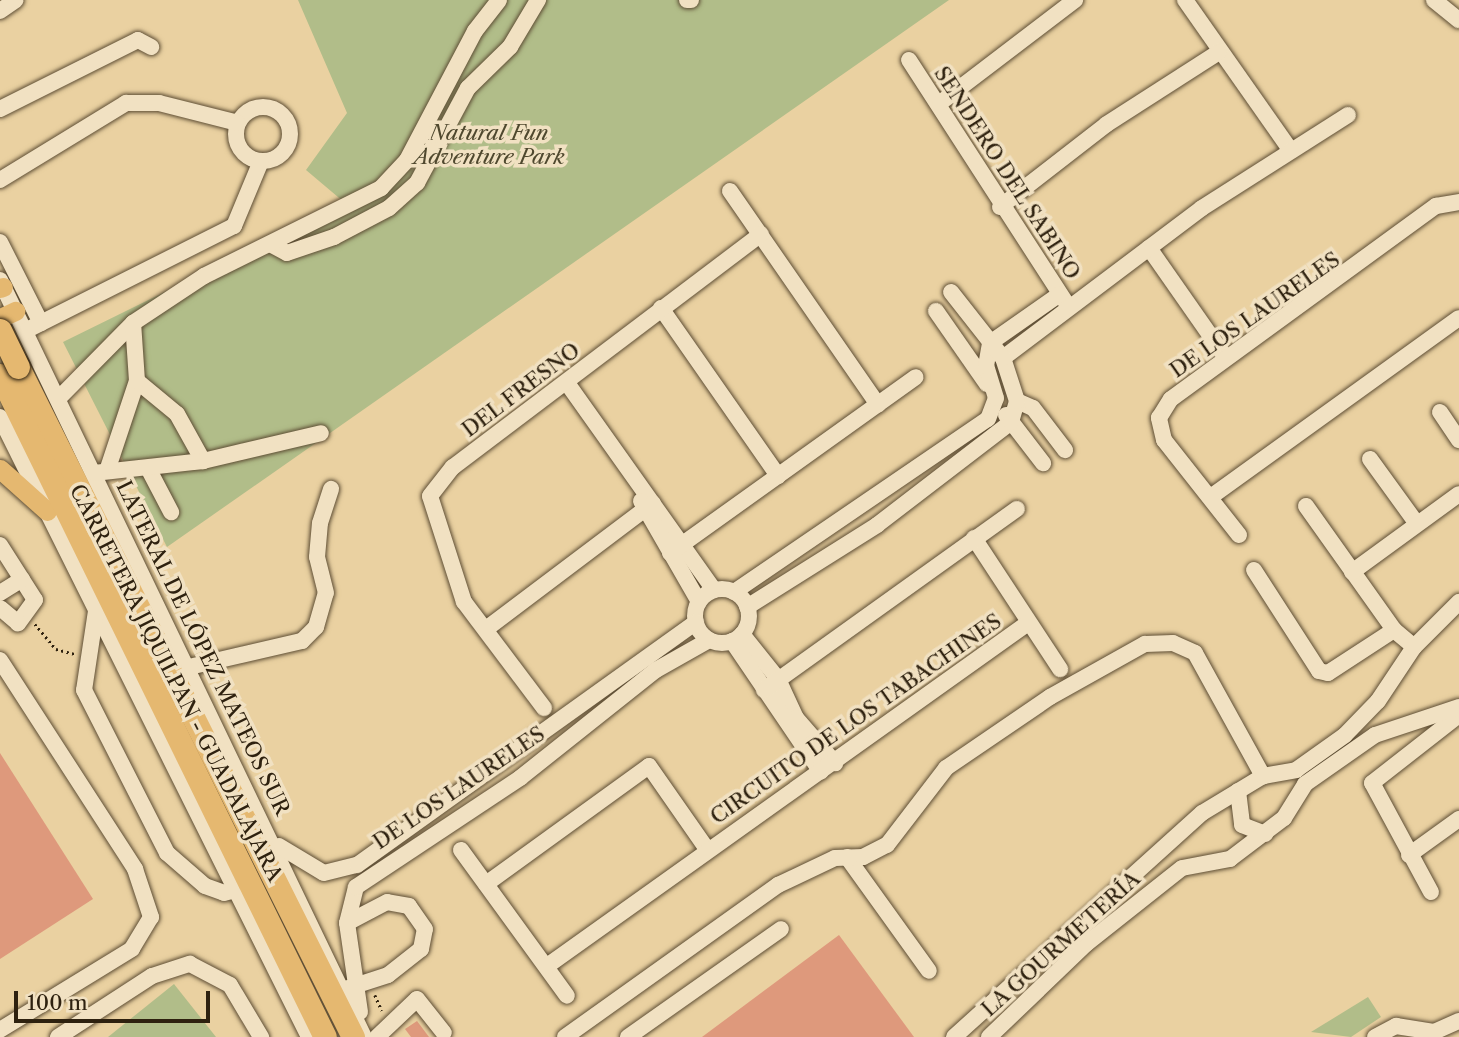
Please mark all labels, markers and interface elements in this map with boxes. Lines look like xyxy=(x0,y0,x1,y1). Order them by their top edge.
street label: SENDERO DEL SABINO xyxy=(929,62,1085,284)
park label: Natural Fun Adventure Park xyxy=(413,120,565,170)
street label: DE LOS LAURELES xyxy=(1165,247,1345,383)
street label: DEL FRESNO xyxy=(457,337,585,443)
street label: LATERAL DE LÓPEZ MATEOS SUR xyxy=(111,477,295,819)
street label: CARRETERA JIQUILPAN - GUADALAJARA xyxy=(64,480,288,886)
street label: CIRCUITO DE LOS TABACHINES xyxy=(705,608,1007,830)
street label: DE LOS LAURELES xyxy=(368,721,550,855)
street label: LA GOURMETERÍA xyxy=(976,866,1146,1022)
scale bar xyxy=(18,978,214,1022)
text: 100 m xyxy=(27,990,88,1015)

